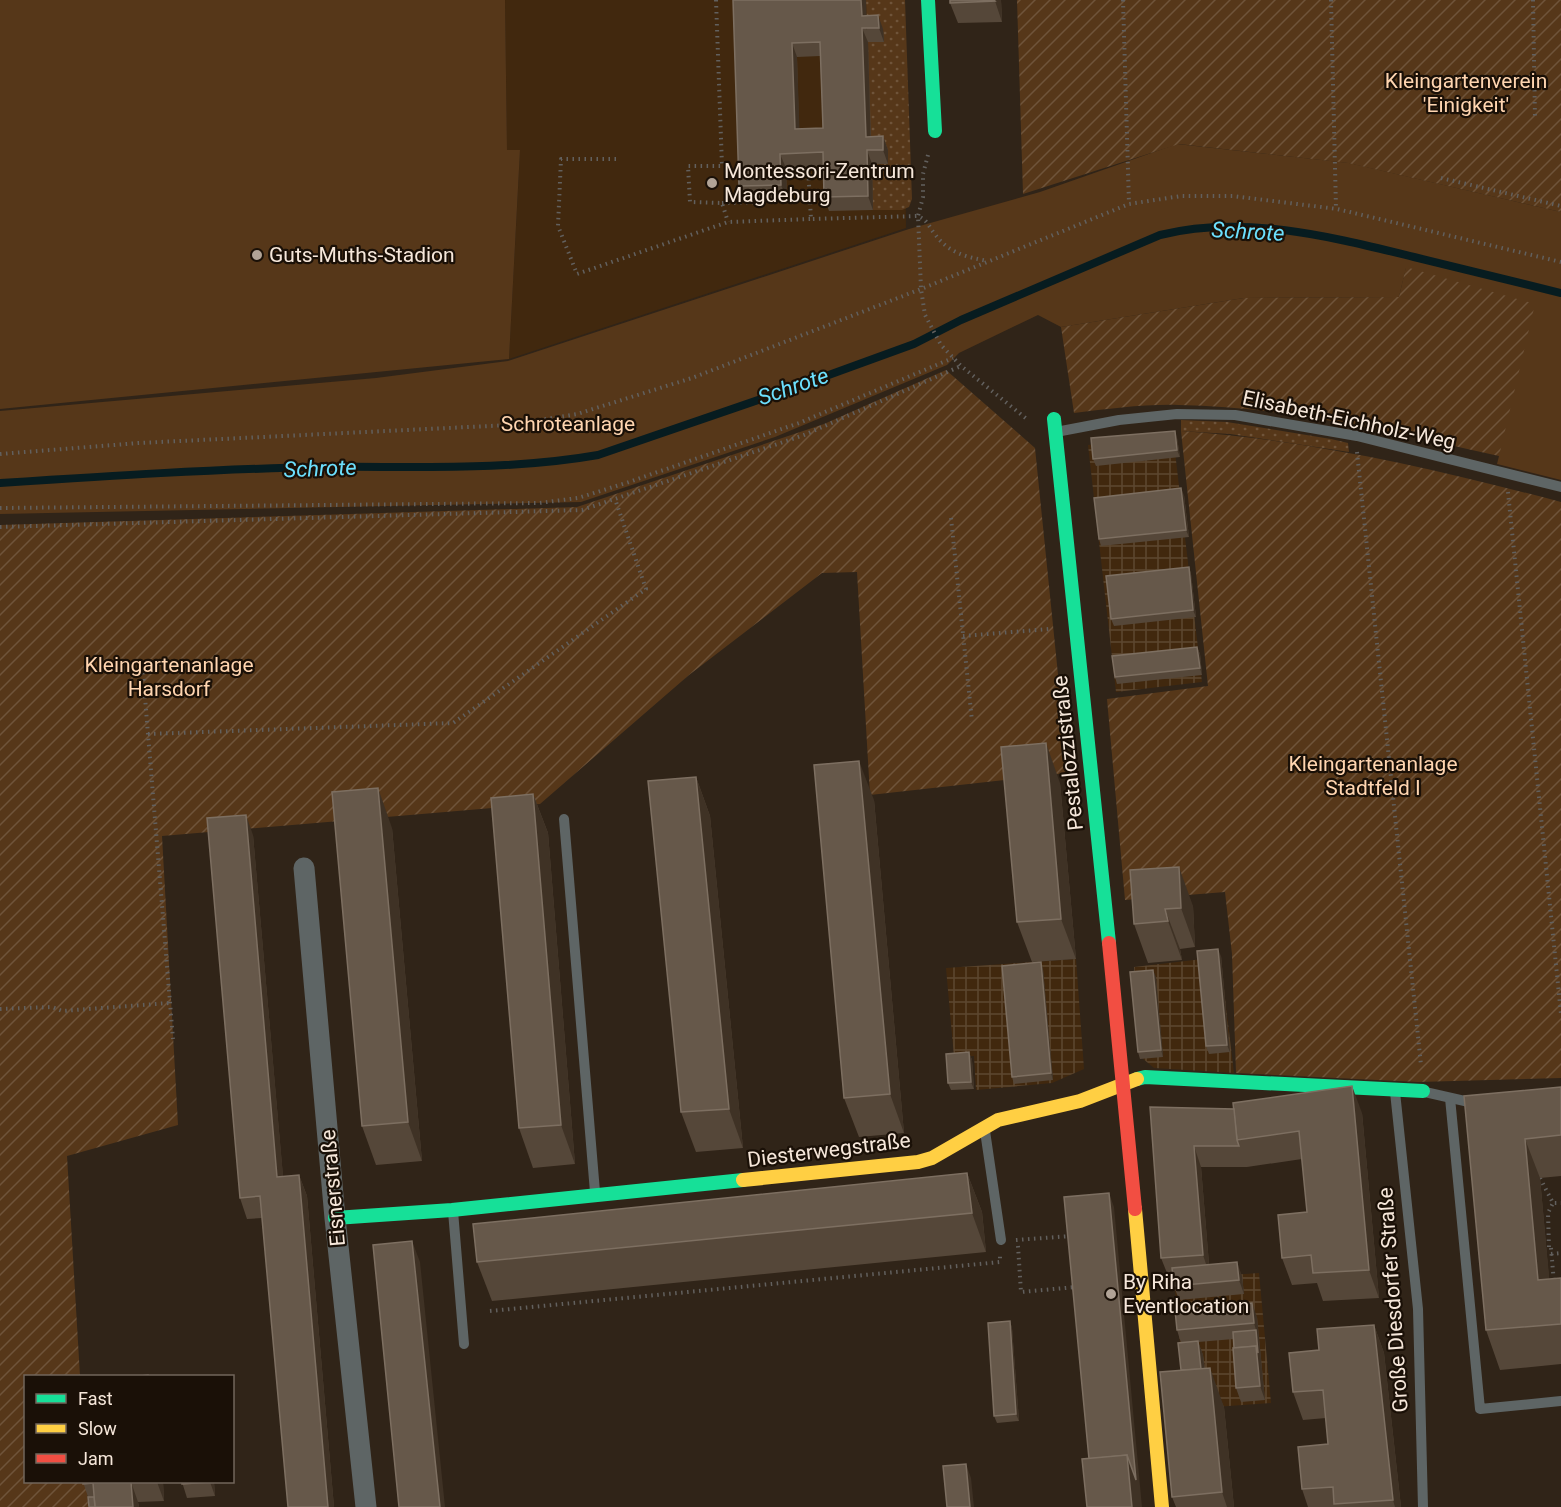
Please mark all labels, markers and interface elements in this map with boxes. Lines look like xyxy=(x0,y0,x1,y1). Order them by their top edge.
park label: Kleingartenverein 'Einigkeit' xyxy=(1385,69,1547,117)
place label: Montessori-Zentrum Magdeburg xyxy=(724,159,915,207)
marker: Montessori-Zentrum Magdeburg xyxy=(705,176,719,190)
water label: Schrote xyxy=(1211,217,1285,246)
place label: Guts-Muths-Stadion xyxy=(269,243,455,267)
marker: Guts-Muths-Stadion xyxy=(250,248,264,262)
water label: Schrote xyxy=(755,363,832,410)
street label: Elisabeth-Eichholz-Weg xyxy=(1240,386,1458,454)
park label: Schroteanlage xyxy=(501,412,635,436)
water label: Schrote xyxy=(283,455,357,482)
park label: Kleingartenanlage Harsdorf xyxy=(84,653,254,701)
street label: Pestalozzistraße xyxy=(1048,674,1088,832)
park label: Kleingartenanlage Stadtfeld I xyxy=(1288,752,1458,800)
street label: Diesterwegstraße xyxy=(746,1128,912,1172)
street label: Eisnerstraße xyxy=(316,1129,350,1247)
street label: Große Diesdorfer Straße xyxy=(1373,1187,1413,1413)
place label: By Riha Eventlocation xyxy=(1123,1270,1249,1318)
marker: By Riha Eventlocation xyxy=(1104,1287,1118,1301)
legend xyxy=(24,1375,234,1483)
text: Fast xyxy=(78,1388,113,1409)
text: Slow xyxy=(78,1418,117,1439)
text: Jam xyxy=(78,1448,114,1469)

